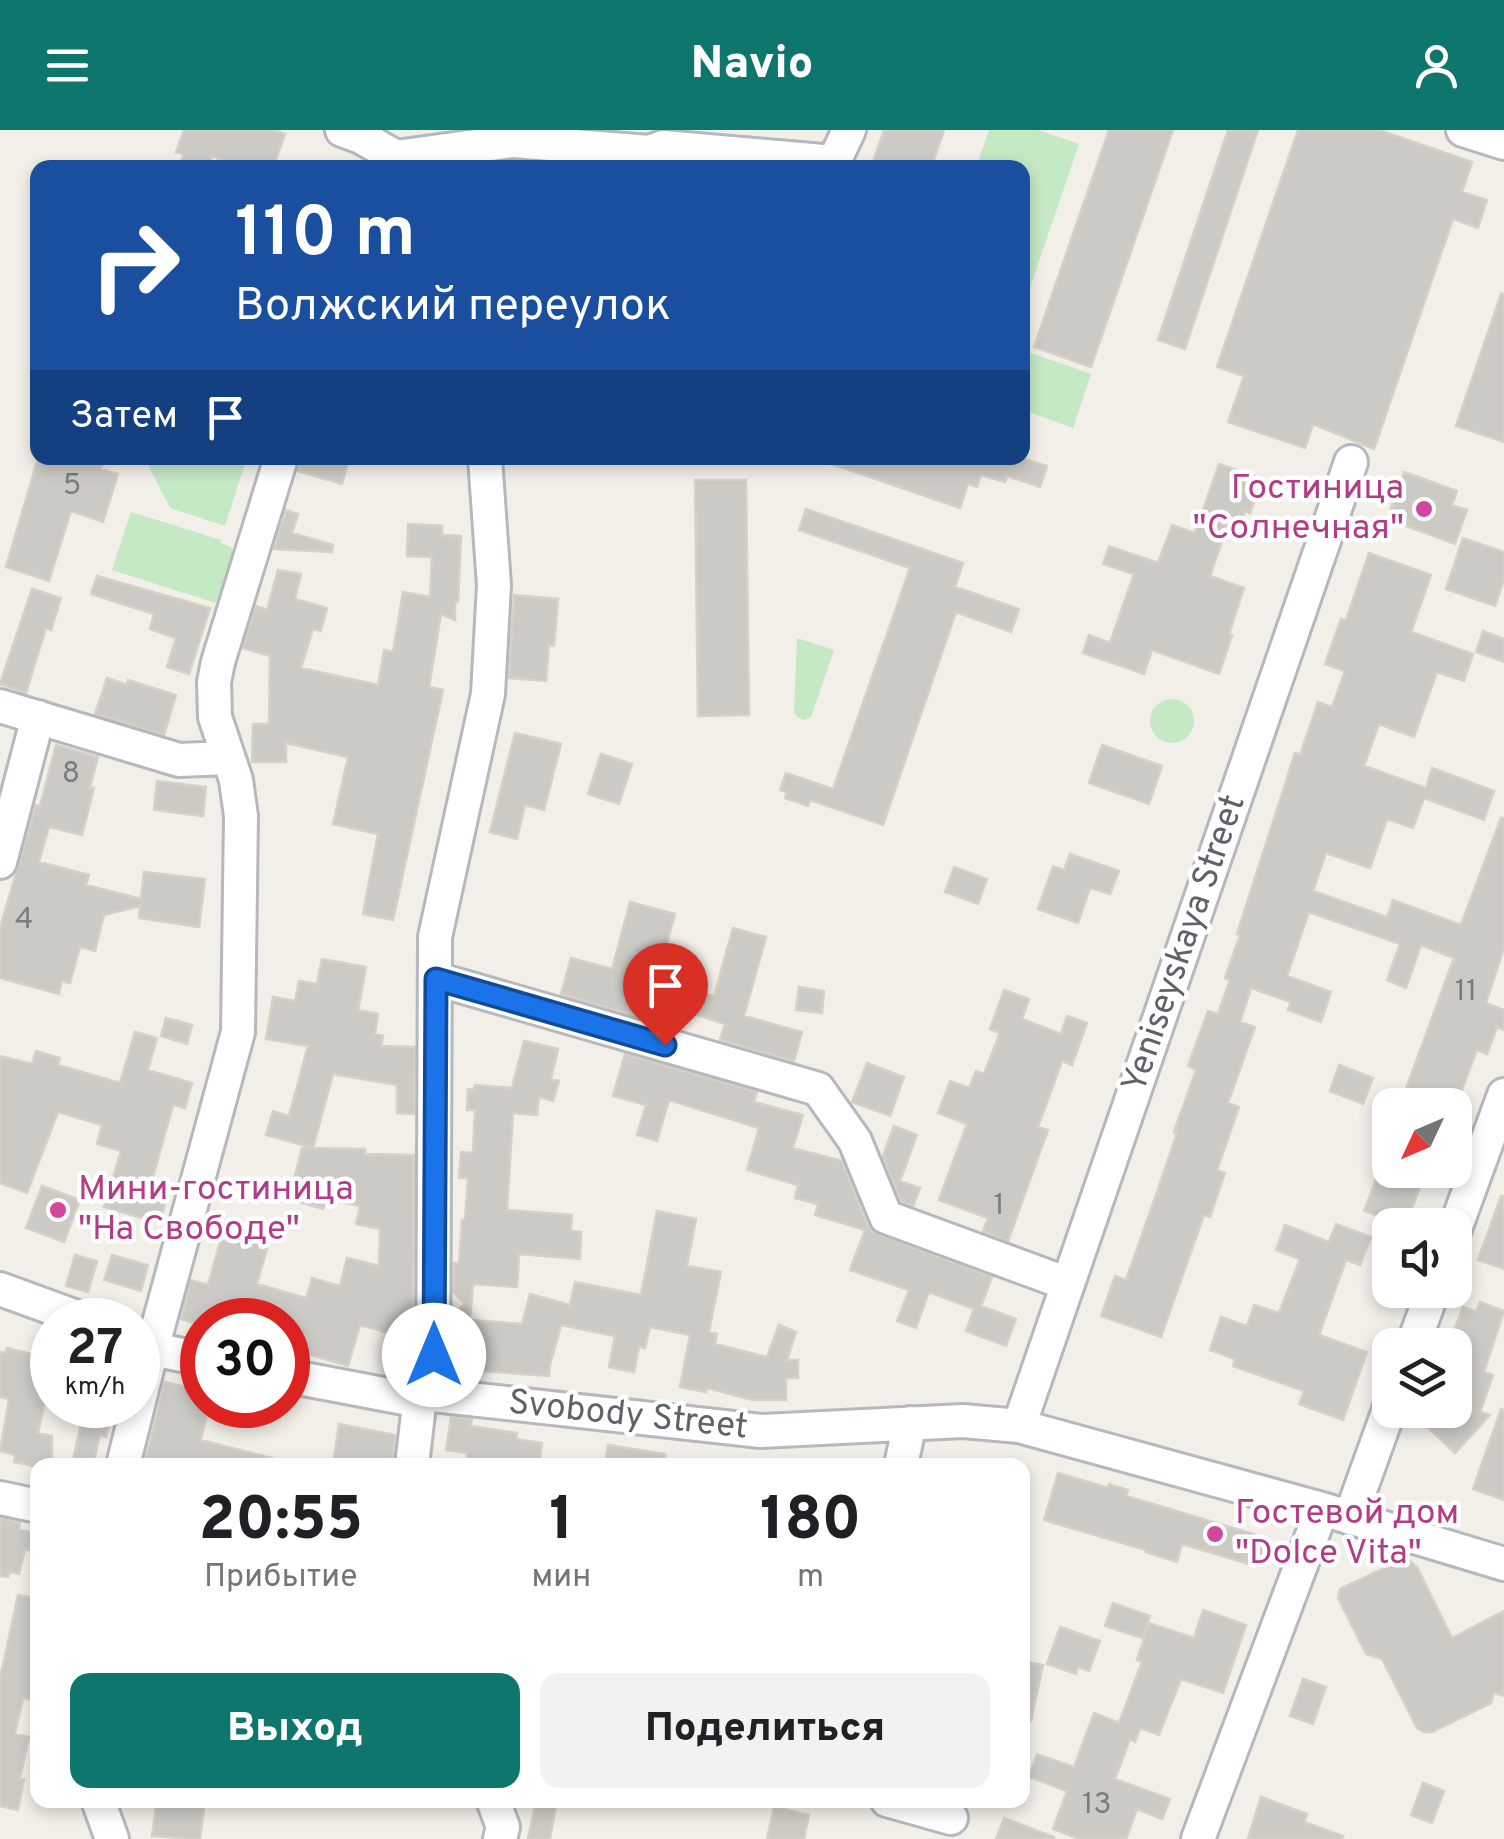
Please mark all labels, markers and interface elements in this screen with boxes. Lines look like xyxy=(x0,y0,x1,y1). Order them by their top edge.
text: Navio xyxy=(691,37,813,94)
icon: menu xyxy=(40,38,95,93)
icon: person xyxy=(1409,38,1464,93)
text: 110 m xyxy=(235,192,416,281)
icon: right xyxy=(70,200,200,330)
text: Волжский переулок xyxy=(235,279,671,336)
icon: arrive xyxy=(198,390,253,445)
text: Затем xyxy=(70,393,178,442)
place label: Гостиница "Солнечная" xyxy=(1193,467,1404,551)
house number: 5 xyxy=(63,468,81,505)
marker: Гостиница "Солнечная" xyxy=(1413,498,1435,520)
house number: 8 xyxy=(62,756,80,793)
street label: Yeniseyskaya Street xyxy=(1113,789,1257,1099)
house number: 4 xyxy=(15,902,33,939)
pin xyxy=(623,943,708,1046)
icon: arrive xyxy=(638,958,693,1013)
house number: 11 xyxy=(1455,974,1477,1011)
north arrow xyxy=(1372,1088,1472,1188)
map controls xyxy=(1372,1088,1472,1428)
place label: Мини-гостиница "На Свободе" xyxy=(78,1168,354,1252)
house number: 1 xyxy=(993,1188,1005,1225)
marker: Мини-гостиница "На Свободе" xyxy=(47,1199,69,1221)
button: sound xyxy=(1372,1208,1472,1308)
speed limit sign: 30 xyxy=(180,1298,310,1428)
position arrow xyxy=(382,1303,486,1407)
text: 27 xyxy=(67,1319,123,1382)
button: layers xyxy=(1372,1328,1472,1428)
text: km/h xyxy=(65,1372,125,1404)
street label: Svobody Street xyxy=(506,1382,750,1450)
text: 20:55 xyxy=(199,1485,363,1561)
text: 1 xyxy=(549,1485,574,1561)
text: 180 xyxy=(760,1485,861,1561)
place label: Гостевой дом "Dolce Vita" xyxy=(1235,1492,1459,1576)
marker: Гостевой дом "Dolce Vita" xyxy=(1204,1523,1226,1545)
text: Прибытие xyxy=(204,1558,358,1598)
text: мин xyxy=(532,1558,591,1598)
text: m xyxy=(797,1558,824,1598)
button: Выход xyxy=(70,1673,520,1788)
button: Поделиться xyxy=(540,1673,990,1788)
house number: 13 xyxy=(1082,1787,1112,1824)

